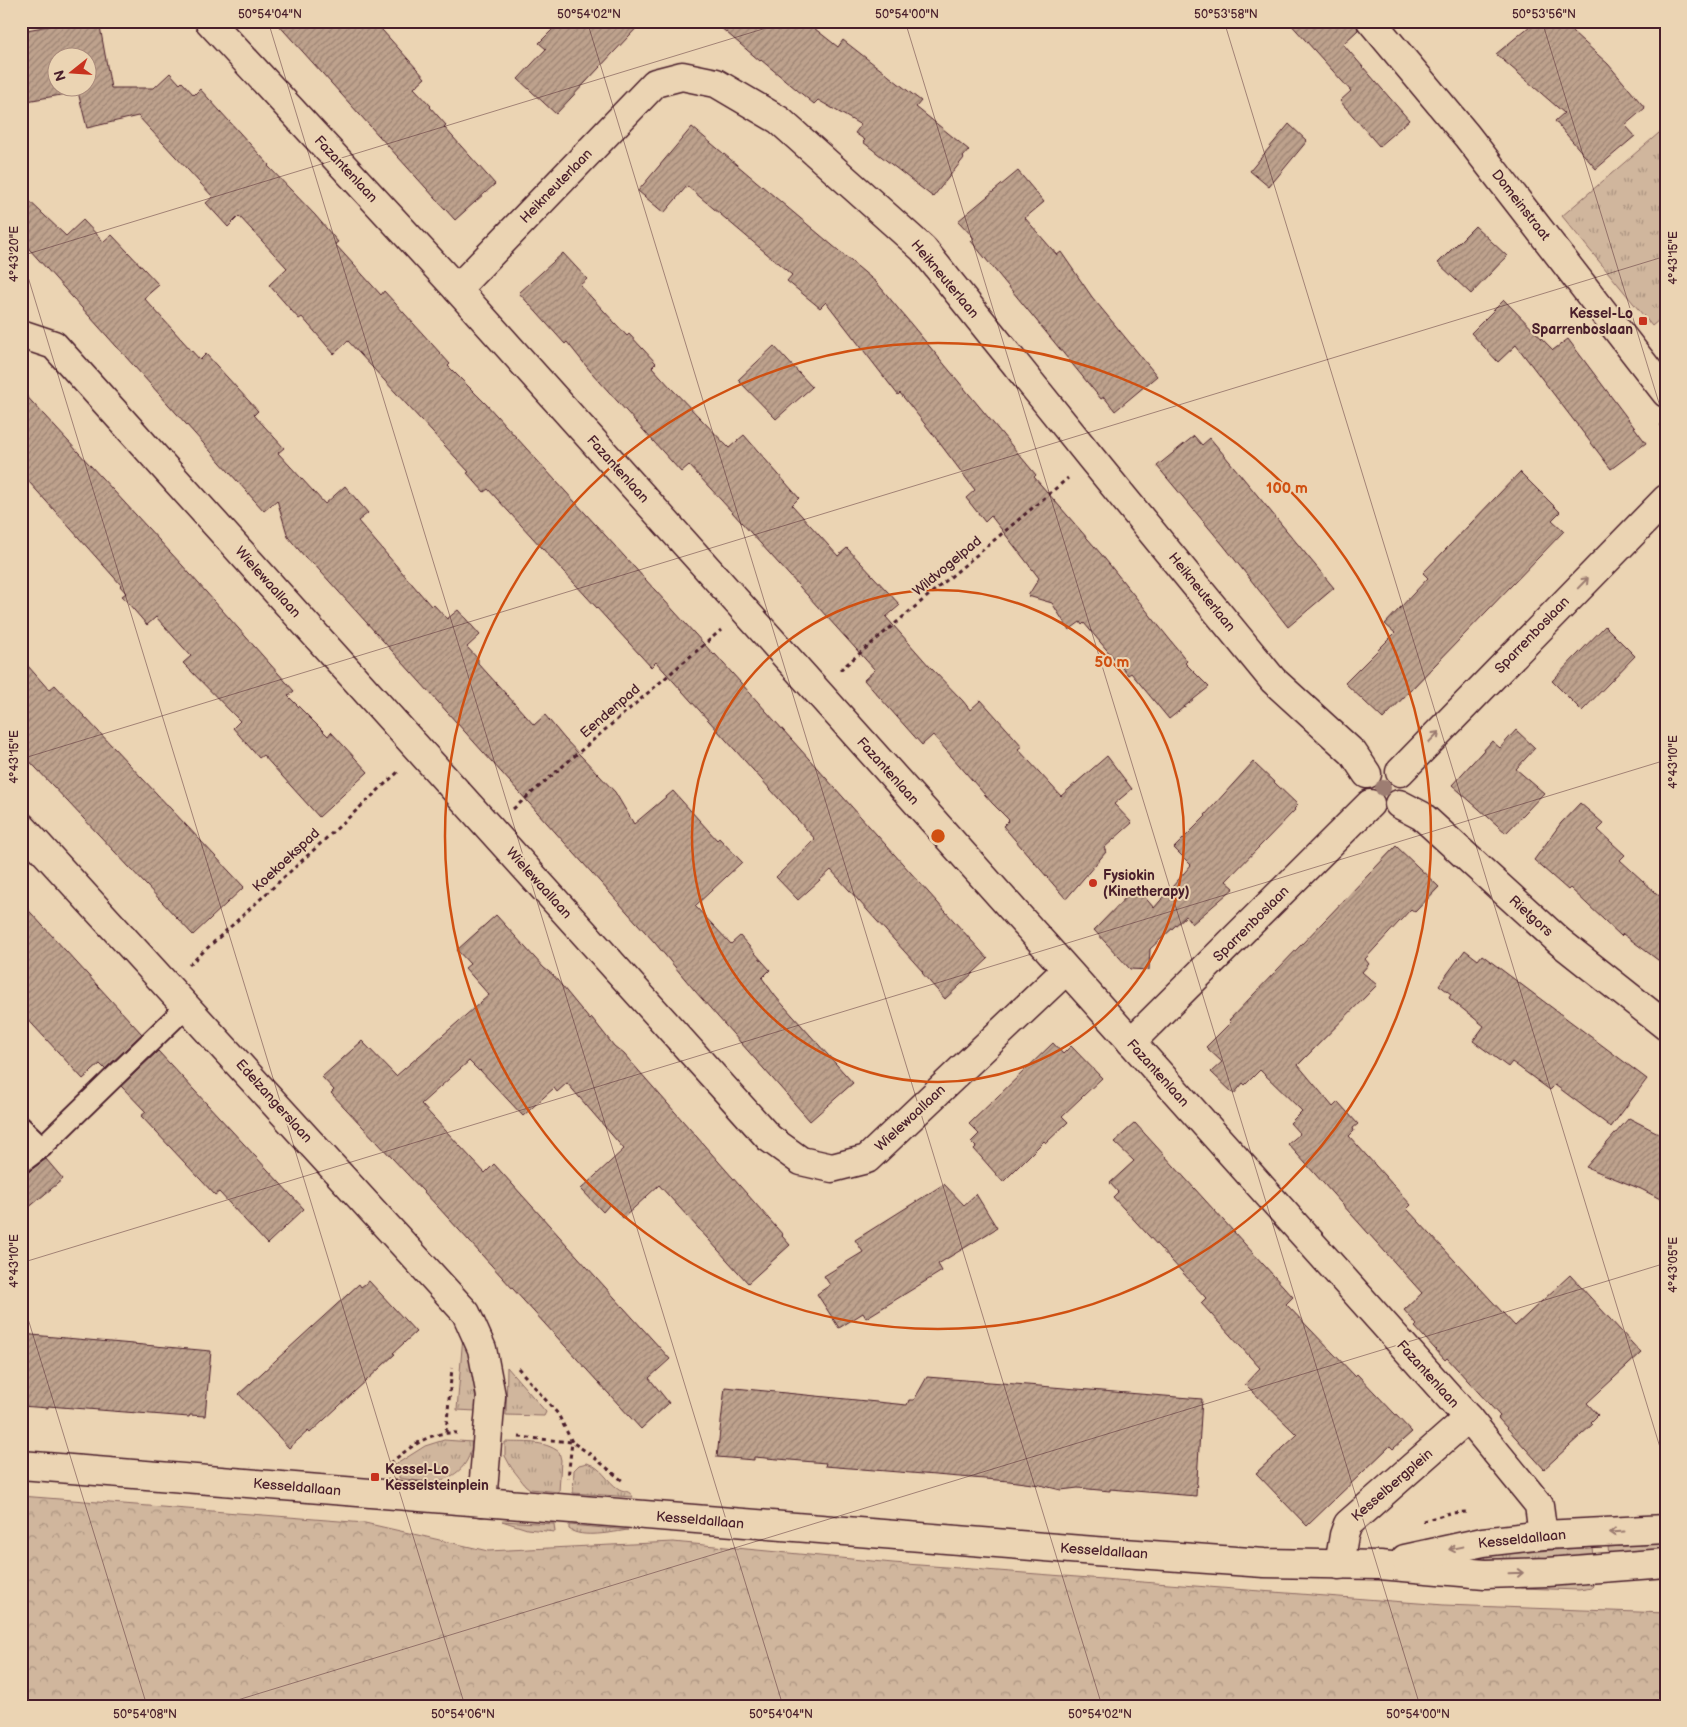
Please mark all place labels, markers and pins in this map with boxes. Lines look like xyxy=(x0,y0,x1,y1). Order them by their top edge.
place label: Kessel-Lo Sparrenboslaan xyxy=(1532,305,1633,338)
marker: Kessel-Lo Sparrenboslaan xyxy=(1637,315,1649,327)
centre of rings xyxy=(929,827,947,845)
place label: Fysiokin (Kinetherapy) xyxy=(1103,867,1190,900)
marker: Fysiokin (Kinetherapy) xyxy=(1087,877,1099,889)
place label: Kessel-Lo Kesselsteinplein xyxy=(385,1461,489,1494)
marker: Kessel-Lo Kesselsteinplein xyxy=(369,1471,381,1483)

